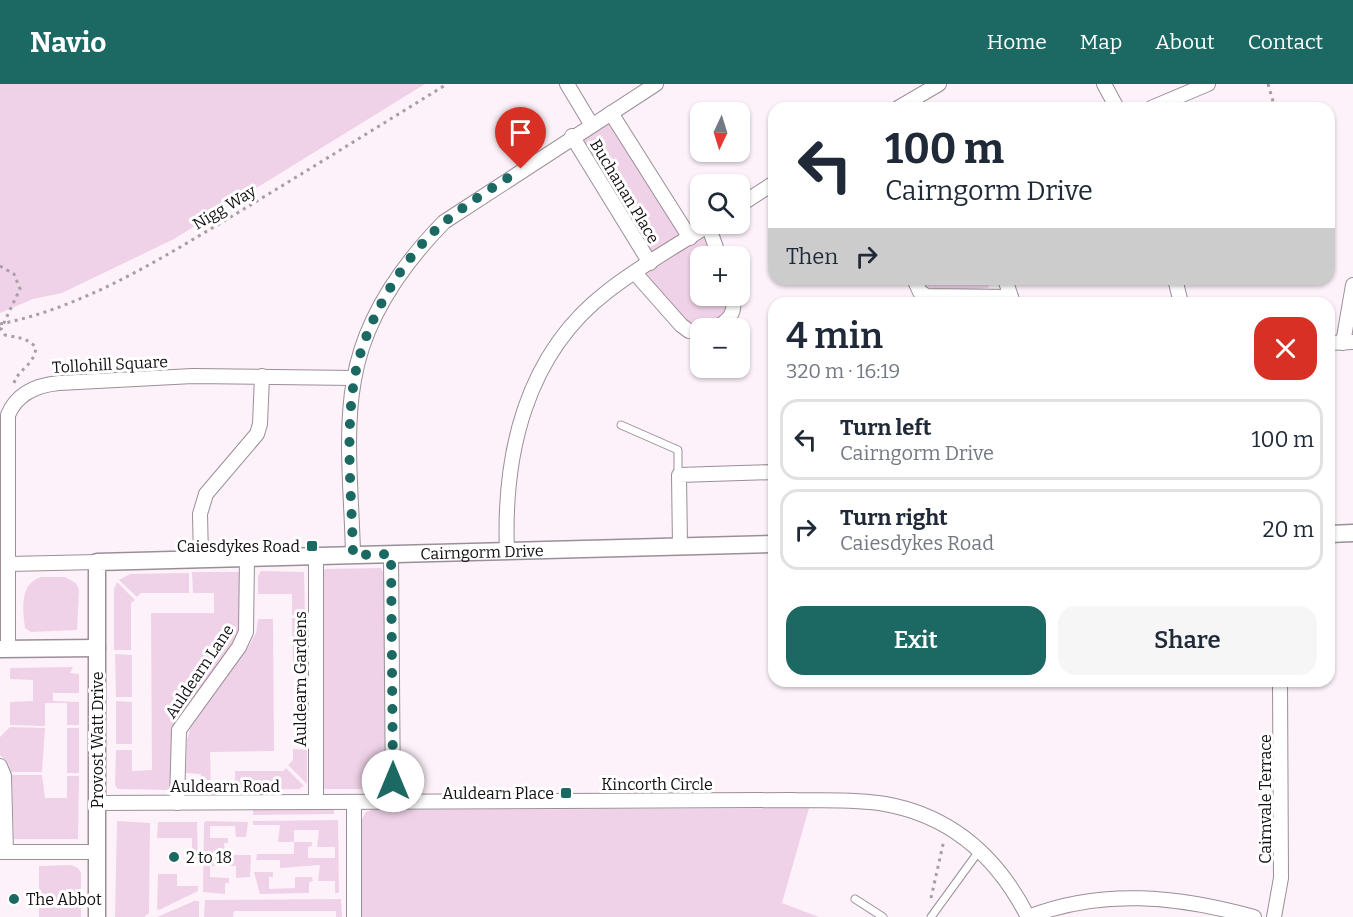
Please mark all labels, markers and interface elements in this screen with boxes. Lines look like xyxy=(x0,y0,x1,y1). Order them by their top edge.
text: Navio xyxy=(30,26,106,59)
text: Home xyxy=(987,29,1047,55)
text: Map xyxy=(1080,29,1122,55)
text: About xyxy=(1155,29,1215,55)
text: Contact xyxy=(1248,29,1323,55)
north arrow xyxy=(690,102,750,162)
map controls xyxy=(690,102,750,378)
pin xyxy=(495,107,546,169)
icon: arrive xyxy=(504,116,537,149)
text: 100 m xyxy=(885,124,1004,174)
icon: left xyxy=(786,126,864,204)
street label: Buchanan Place xyxy=(586,136,663,247)
button: search xyxy=(690,174,750,234)
text: Cairngorm Drive xyxy=(885,175,1093,207)
street label: Nigg Way xyxy=(189,181,260,234)
icon: right xyxy=(850,240,883,273)
text: Then xyxy=(786,243,838,270)
button: + xyxy=(690,246,750,306)
text: 4 min xyxy=(786,314,883,358)
button: close xyxy=(1254,317,1317,380)
button: − xyxy=(690,318,750,378)
street label: Tollohill Square xyxy=(52,352,168,377)
text: 320 m · 16:19 xyxy=(786,359,900,383)
text: Turn left xyxy=(840,414,932,441)
icon: left xyxy=(789,423,822,456)
text: 100 m xyxy=(1251,426,1314,453)
text: Cairngorm Drive xyxy=(840,441,994,465)
text: Turn right xyxy=(840,504,948,531)
icon: right xyxy=(789,513,822,546)
text: 20 m xyxy=(1263,516,1314,543)
text: Caiesdykes Road xyxy=(840,531,994,555)
place label: Caiesdykes Road xyxy=(177,537,301,556)
marker: Caiesdykes Road xyxy=(305,539,319,553)
street label: Cairngorm Drive xyxy=(420,541,544,563)
button: Exit xyxy=(786,606,1046,675)
button: Share xyxy=(1058,606,1317,675)
street label: Auldearn Gardens xyxy=(291,611,310,747)
street label: Auldearn Lane xyxy=(161,621,238,722)
street label: Provost Watt Drive xyxy=(88,672,107,808)
street label: Cairnvale Terrace xyxy=(1256,734,1275,864)
position arrow xyxy=(361,749,425,813)
street label: Kincorth Circle xyxy=(601,775,713,794)
street label: Auldearn Road xyxy=(170,777,281,796)
place label: Auldearn Place xyxy=(442,784,554,803)
marker: Auldearn Place xyxy=(559,786,573,800)
place label: 2 to 18 xyxy=(186,848,232,867)
marker: 2 to 18 xyxy=(167,850,181,864)
place label: The Abbot xyxy=(26,890,102,909)
marker: The Abbot xyxy=(7,892,21,906)

